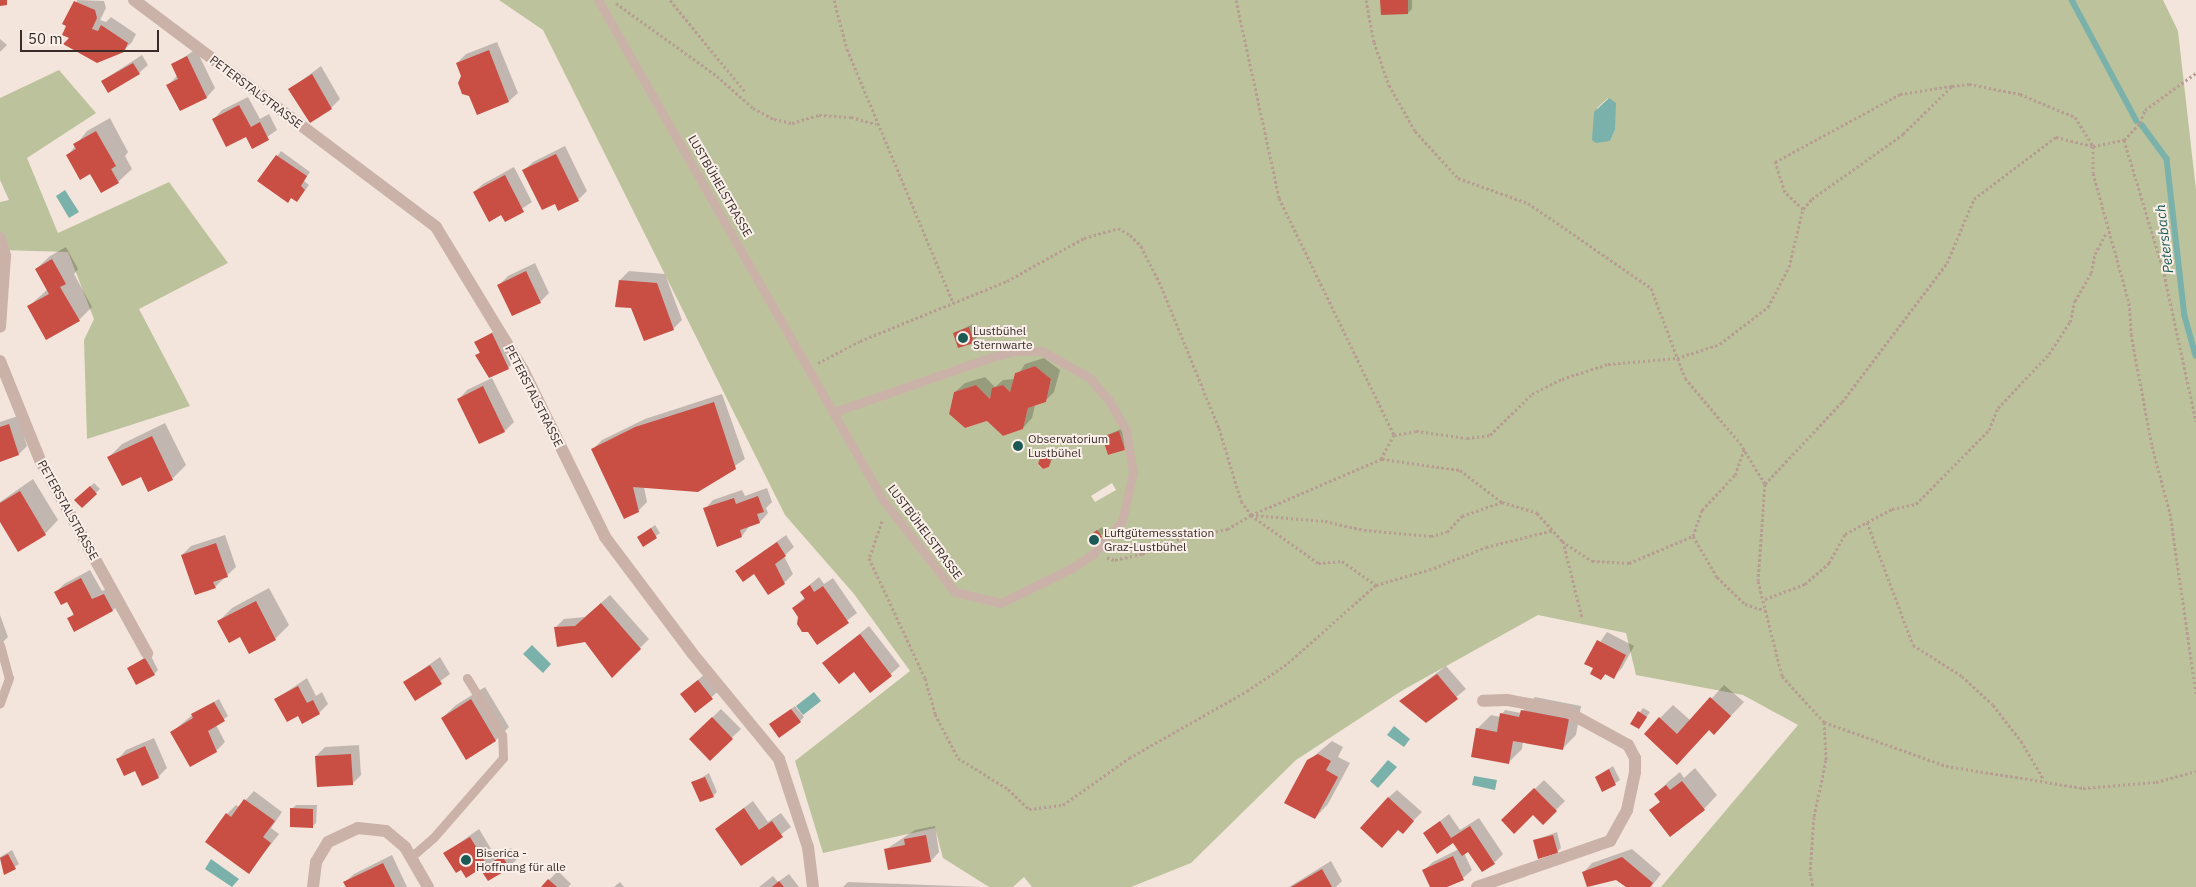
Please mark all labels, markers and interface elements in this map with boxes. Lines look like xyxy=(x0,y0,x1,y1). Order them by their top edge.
scale bar xyxy=(22,20,161,52)
text: 50 m xyxy=(28,29,63,48)
street label: PETERSTALSTRASSE xyxy=(207,52,305,132)
street label: LUSTBÜHELSTRASSE xyxy=(685,133,755,239)
water label: Petersbach xyxy=(2151,204,2177,274)
place label: Lustbühel Sternwarte xyxy=(973,324,1033,352)
marker: Lustbühel Sternwarte xyxy=(957,332,969,344)
street label: PETERSTALSTRASSE xyxy=(502,343,566,449)
place label: Observatorium Lustbühel xyxy=(1028,432,1108,460)
marker: Observatorium Lustbühel xyxy=(1012,440,1024,452)
street label: PETERSTALSTRASSE xyxy=(34,457,102,563)
street label: LUSTBÜHELSTRASSE xyxy=(885,482,965,582)
place label: Luftgütemessstation Graz-Lustbühel xyxy=(1104,526,1214,554)
marker: Luftgütemessstation Graz-Lustbühel xyxy=(1088,534,1100,546)
place label: Biserica - Hoffnung für alle xyxy=(476,846,566,874)
marker: Biserica - Hoffnung für alle xyxy=(460,854,472,866)

